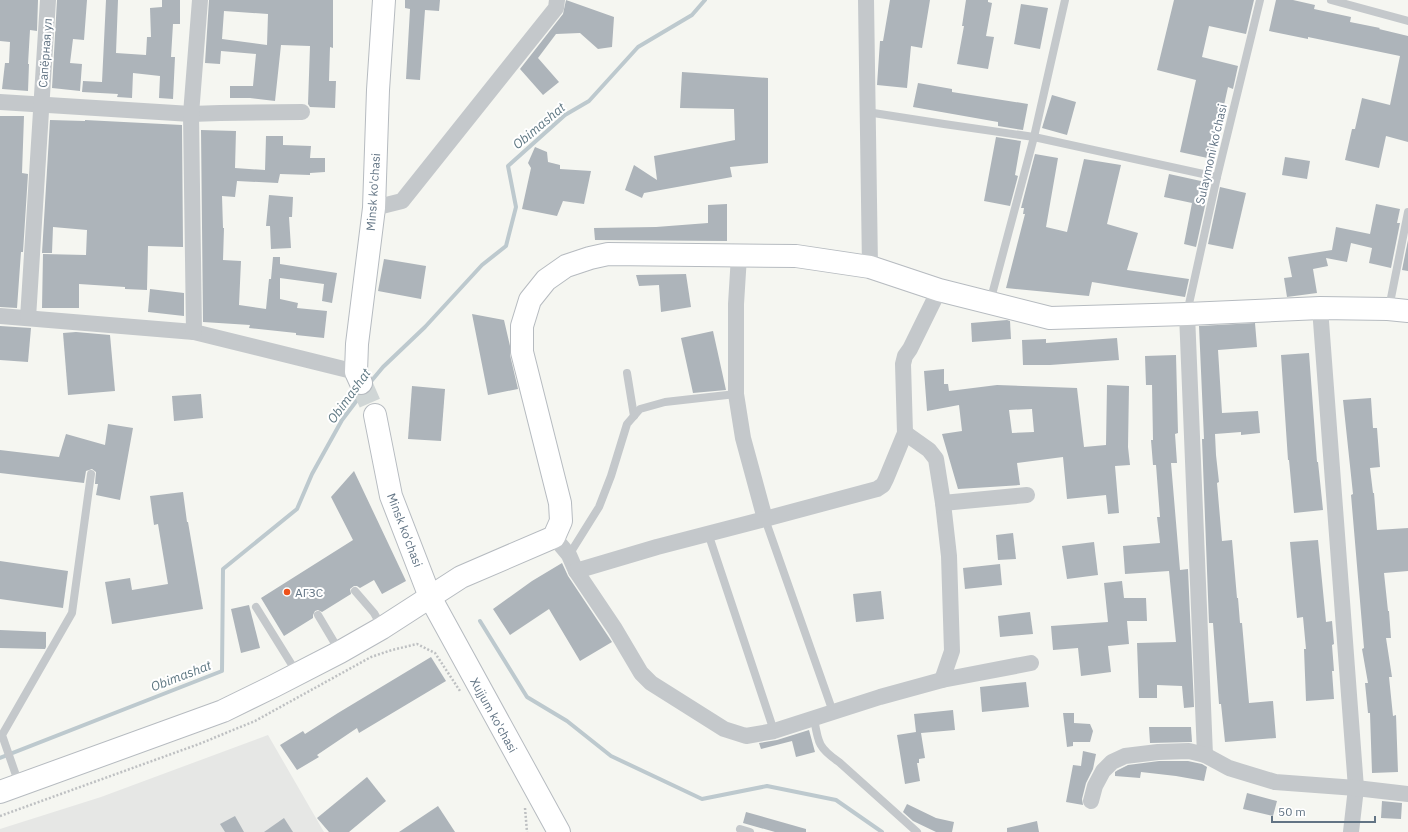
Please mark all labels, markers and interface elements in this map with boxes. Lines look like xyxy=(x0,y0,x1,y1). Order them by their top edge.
street label: Сапёрная ул xyxy=(35,18,55,88)
water label: Obimashat xyxy=(509,99,569,153)
street label: Sulaymoni ko'chasi xyxy=(1192,102,1230,206)
street label: Minsk ko'chasi xyxy=(363,153,383,231)
water label: Obimashat xyxy=(323,365,375,427)
street label: Minsk ko'chasi xyxy=(384,491,426,569)
place label: АГЗС xyxy=(295,585,324,600)
marker: АГЗС xyxy=(282,587,292,597)
water label: Obimashat xyxy=(148,656,214,695)
street label: Xujjum ko'chasi xyxy=(467,675,521,755)
scale bar xyxy=(1272,798,1375,824)
text: 50 m xyxy=(1278,804,1306,819)

